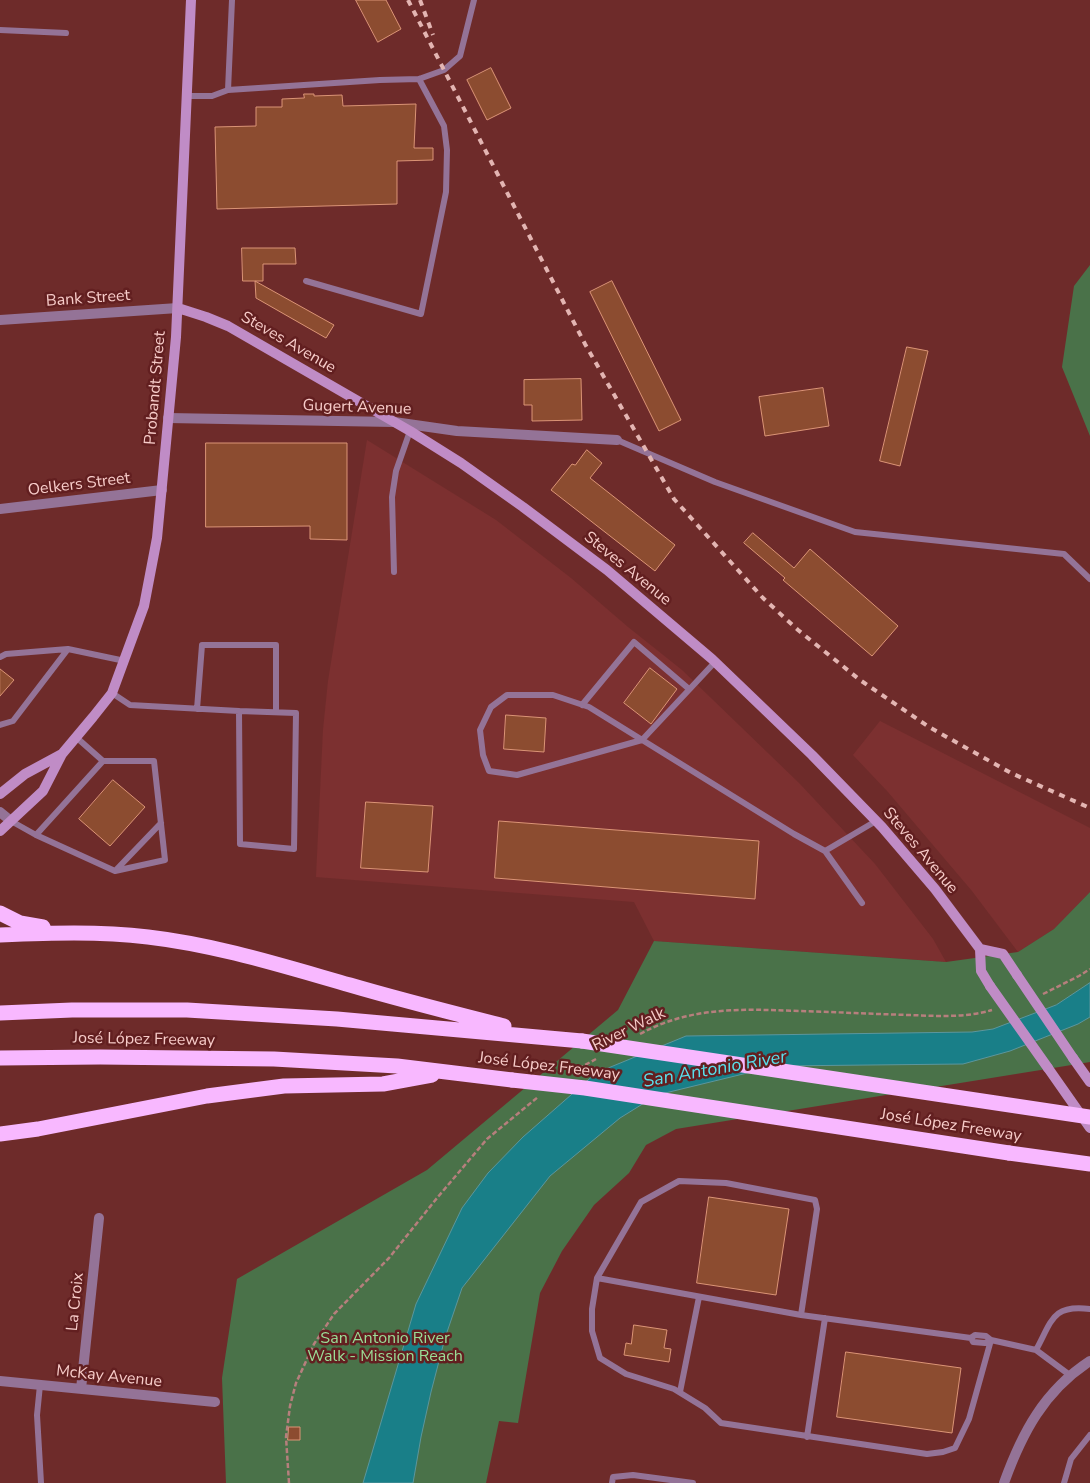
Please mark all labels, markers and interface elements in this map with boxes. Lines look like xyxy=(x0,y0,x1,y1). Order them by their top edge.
street label: Bank Street xyxy=(45,286,131,312)
street label: Steves Avenue xyxy=(237,308,339,378)
street label: Probandt Street xyxy=(141,330,171,446)
street label: Gugert Avenue xyxy=(302,397,412,419)
street label: Oelkers Street xyxy=(27,469,131,501)
street label: Steves Avenue xyxy=(580,528,674,610)
street label: Steves Avenue xyxy=(878,804,962,898)
street label: River Walk xyxy=(589,1004,669,1056)
street label: José López Freeway xyxy=(73,1029,215,1051)
water label: San Antonio River xyxy=(642,1047,788,1093)
street label: José López Freeway xyxy=(477,1049,621,1085)
street label: José López Freeway xyxy=(879,1105,1023,1147)
street label: La Croix xyxy=(63,1272,89,1332)
park label: San Antonio River Walk - Mission Reach xyxy=(307,1329,463,1367)
street label: McKay Avenue xyxy=(55,1362,163,1392)

